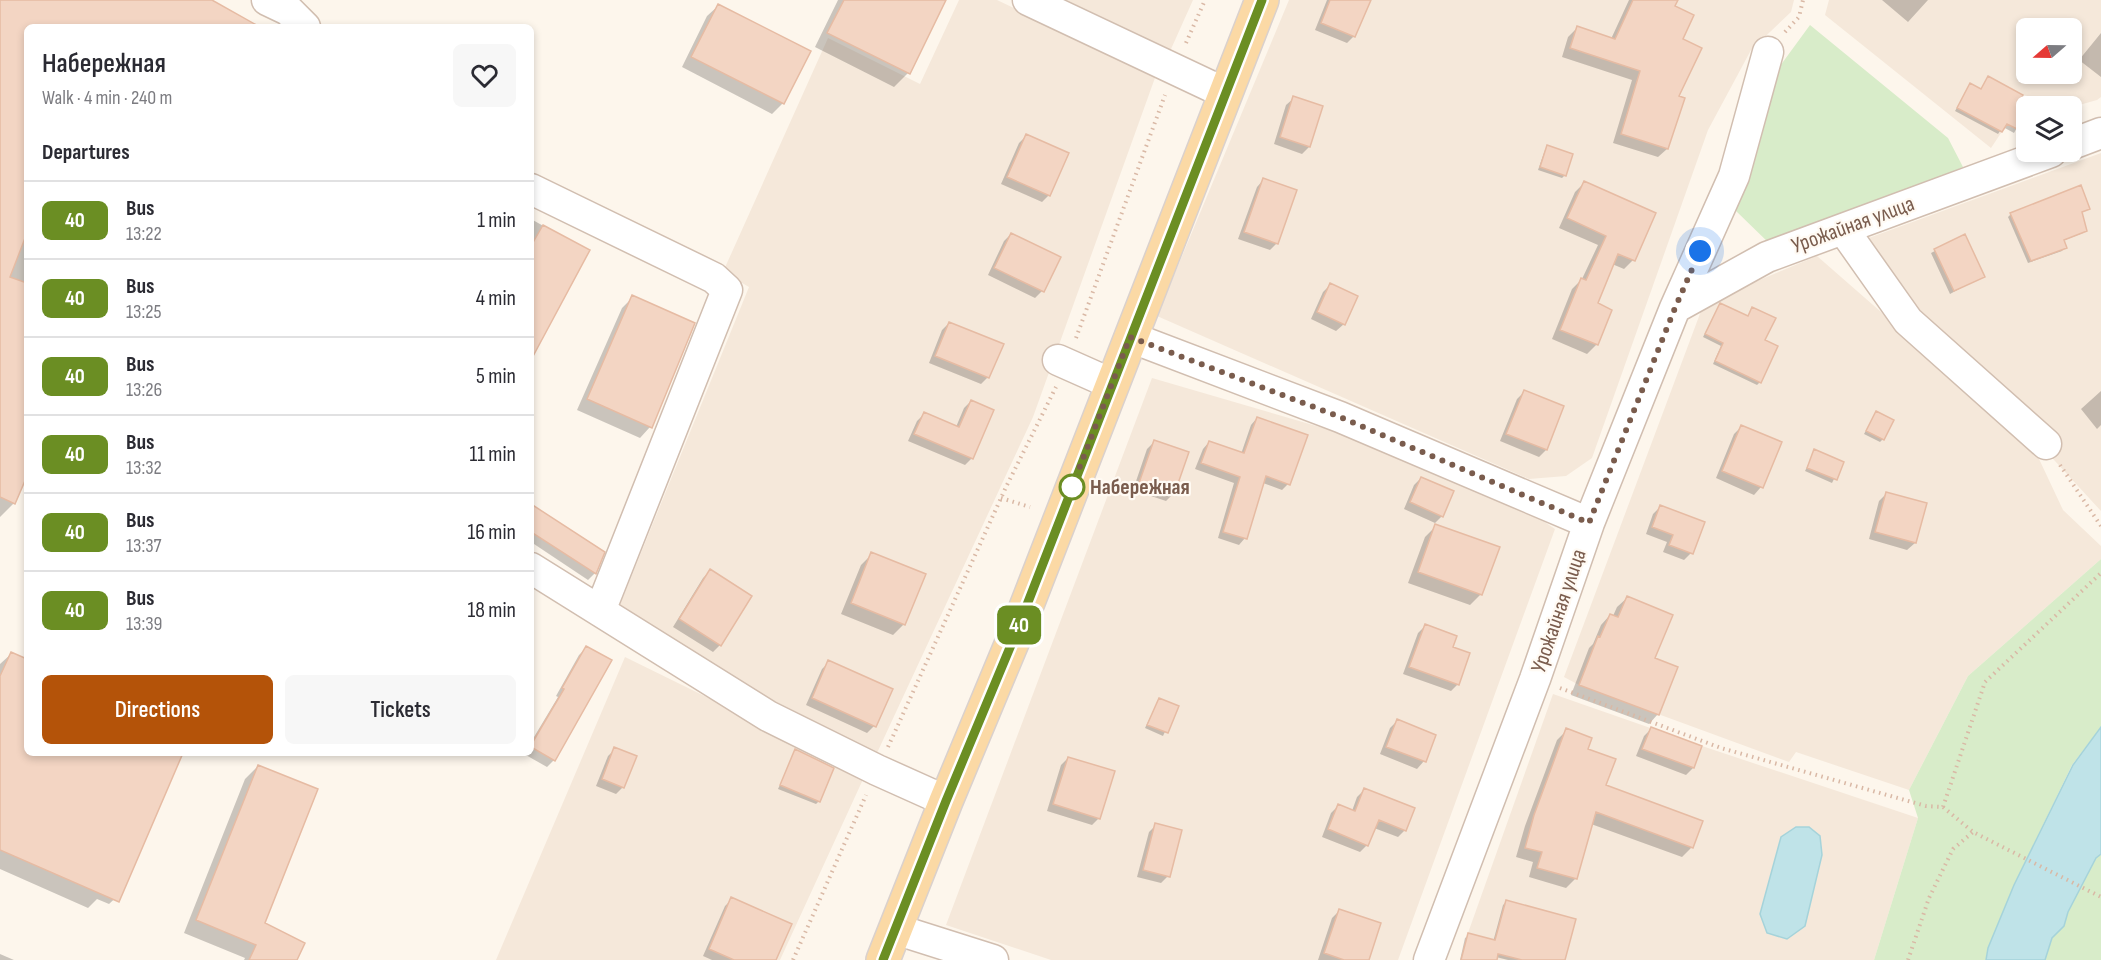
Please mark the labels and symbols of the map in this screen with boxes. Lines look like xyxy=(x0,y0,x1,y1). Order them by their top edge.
north arrow xyxy=(2016,18,2082,84)
street label: Урожайная улица xyxy=(1788,190,1918,260)
your location xyxy=(1685,236,1715,266)
marker: Набережная xyxy=(1059,474,1085,500)
place label: Набережная xyxy=(1090,474,1190,501)
street label: Урожайная улица xyxy=(1525,546,1593,676)
line badge: 40 xyxy=(992,606,1046,644)

